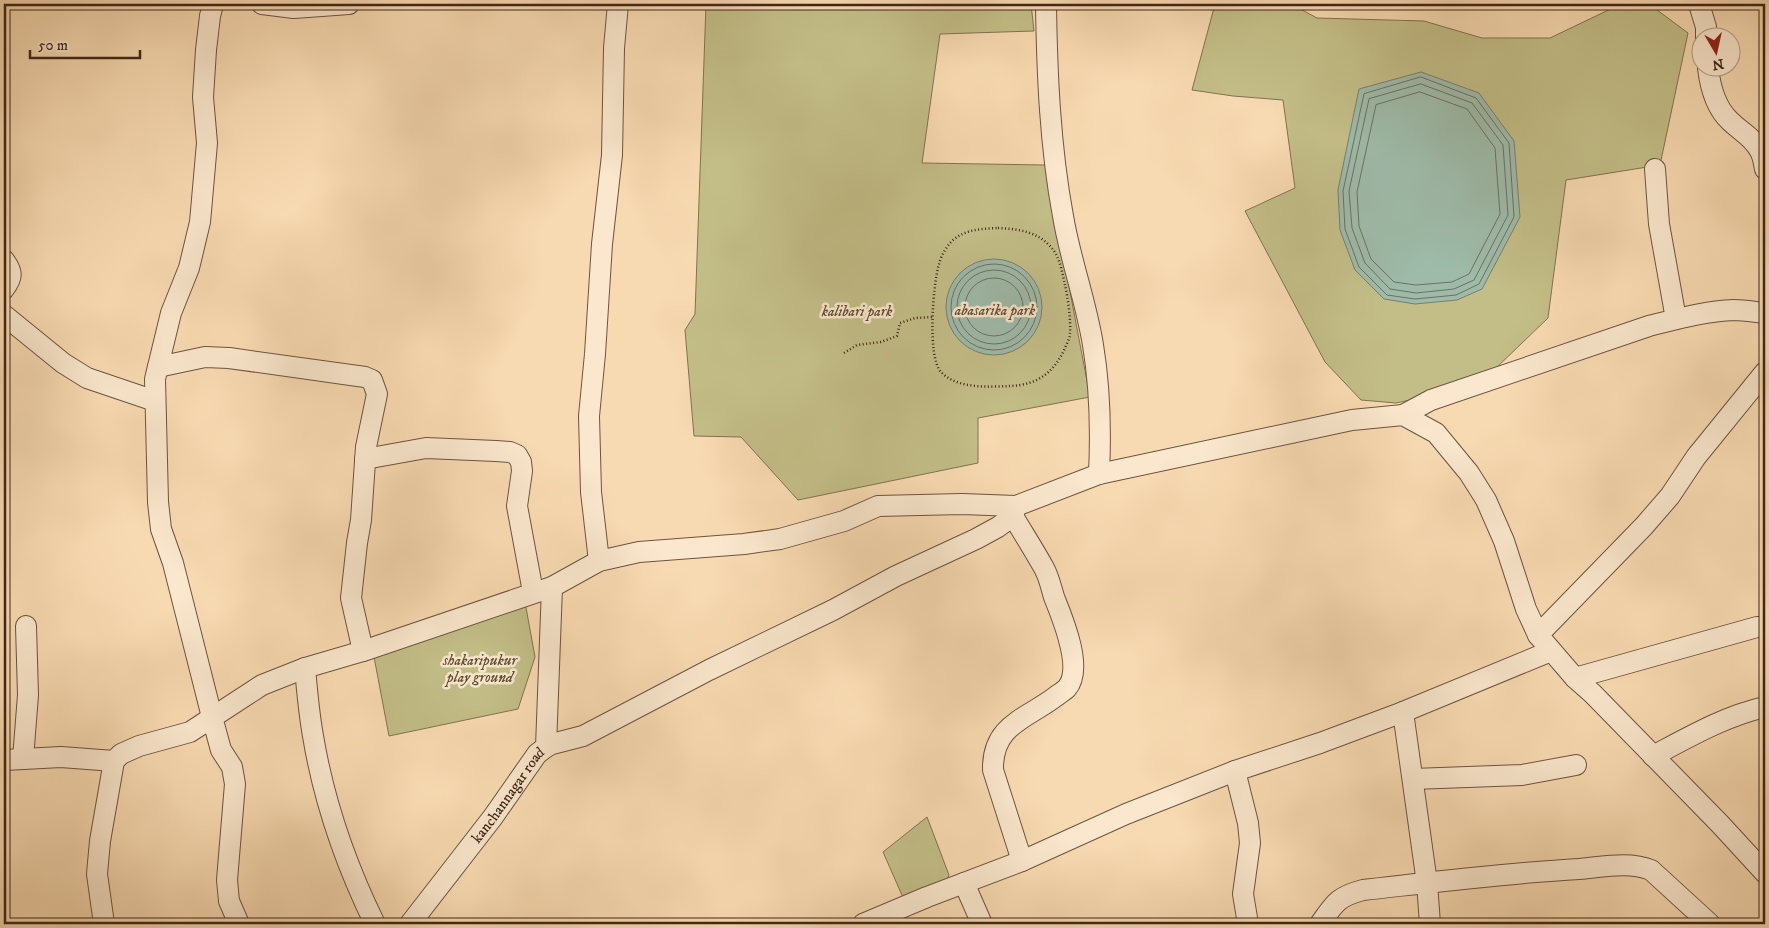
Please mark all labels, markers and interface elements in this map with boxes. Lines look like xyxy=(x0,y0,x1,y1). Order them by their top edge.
scale bar xyxy=(30,28,140,60)
north arrow xyxy=(1692,28,1742,78)
text: 50 m xyxy=(38,36,68,55)
text: N xyxy=(1710,54,1725,74)
park label: abasarika park xyxy=(954,301,1036,320)
park label: kalibari park xyxy=(821,302,893,321)
park label: shakaripukur play ground xyxy=(442,651,518,687)
street label: kanchannagar road xyxy=(467,742,548,847)

